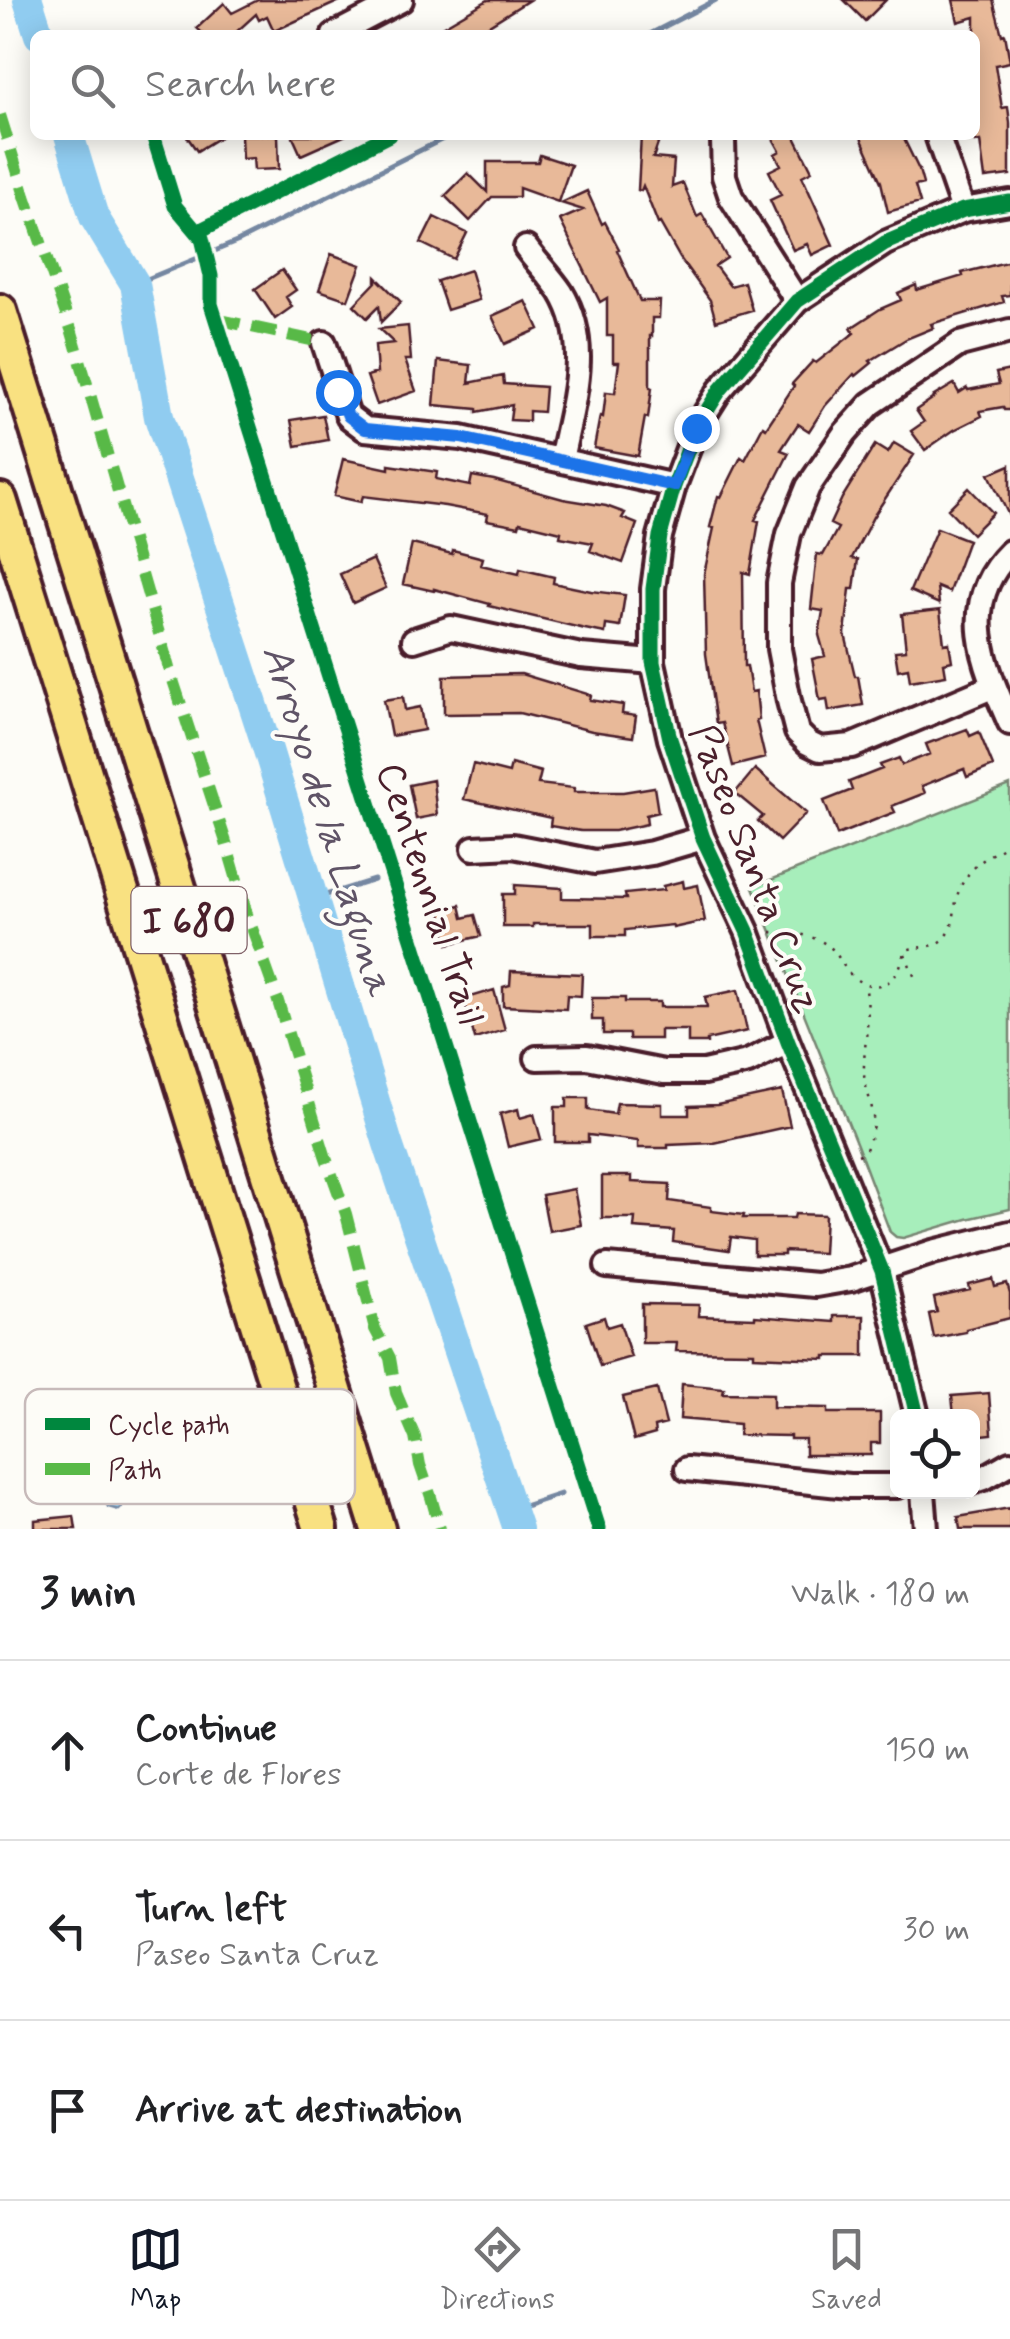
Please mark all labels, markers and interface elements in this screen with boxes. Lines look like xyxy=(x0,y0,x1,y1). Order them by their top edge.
search box xyxy=(30,30,980,140)
icon: search xyxy=(65,58,120,113)
text: Search here xyxy=(145,61,336,110)
route start xyxy=(316,370,362,416)
route end xyxy=(674,406,720,452)
water label: Arroyo de la Laguna xyxy=(243,638,407,1005)
street label: Paseo Santa Cruz xyxy=(675,717,833,1021)
street label: Centennial Trail xyxy=(362,756,496,1031)
road number: I 680 xyxy=(132,887,246,953)
legend xyxy=(25,1389,355,1504)
text: Cycle path xyxy=(108,1408,230,1445)
map controls xyxy=(890,1409,980,1499)
button: locate xyxy=(890,1409,980,1499)
text: Path xyxy=(108,1453,162,1490)
text: 3 min xyxy=(40,1567,137,1622)
text: Walk · 180 m xyxy=(791,1573,970,1615)
text: Continue xyxy=(135,1705,277,1754)
icon: ahead xyxy=(40,1723,95,1778)
text: 150 m xyxy=(885,1729,970,1771)
text: Corte de Flores xyxy=(135,1754,342,1796)
text: Turn left xyxy=(135,1885,287,1934)
icon: left xyxy=(40,1903,95,1958)
text: 30 m xyxy=(903,1909,970,1951)
text: Paseo Santa Cruz xyxy=(135,1934,379,1976)
icon: arrive xyxy=(40,2083,95,2138)
text: Arrive at destination xyxy=(135,2086,462,2135)
tab: Map xyxy=(128,2222,183,2319)
tab: Directions xyxy=(440,2222,555,2319)
tab: Saved xyxy=(811,2222,882,2319)

